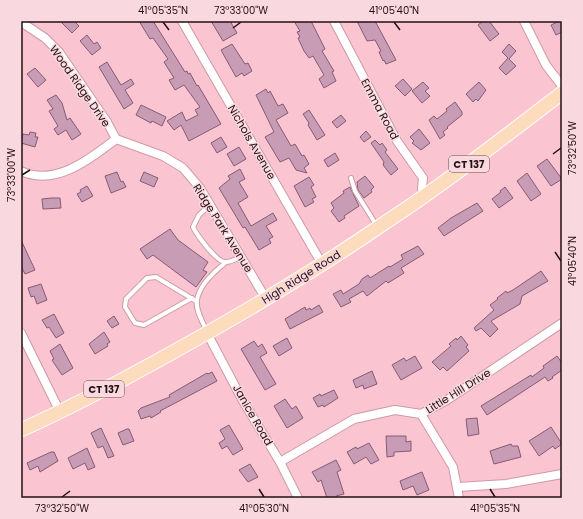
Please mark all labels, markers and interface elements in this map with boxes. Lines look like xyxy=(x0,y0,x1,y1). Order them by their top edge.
text: 41°05'35"N xyxy=(138,3,188,18)
text: 73°33'00"W xyxy=(214,3,268,18)
text: 41°05'40"N xyxy=(369,3,419,18)
street label: Wood Ridge Drive xyxy=(46,42,114,130)
street label: Emma Road xyxy=(357,76,403,142)
street label: Nichols Avenue xyxy=(224,102,280,182)
text: 73°32'50"W xyxy=(565,121,580,175)
text: 73°33'00"W xyxy=(4,148,19,202)
road number: CT 137 xyxy=(449,156,489,172)
street label: Ridge Park Avenue xyxy=(189,181,257,276)
text: 41°05'40"N xyxy=(565,236,580,286)
street label: High Ridge Road xyxy=(258,246,344,308)
street label: Little Hill Drive xyxy=(422,364,494,417)
road number: CT 137 xyxy=(84,381,124,397)
street label: Janice Road xyxy=(229,382,277,448)
text: 73°32'50"W xyxy=(35,501,89,516)
text: 41°05'30"N xyxy=(239,501,289,516)
text: 41°05'35"N xyxy=(470,501,520,516)

